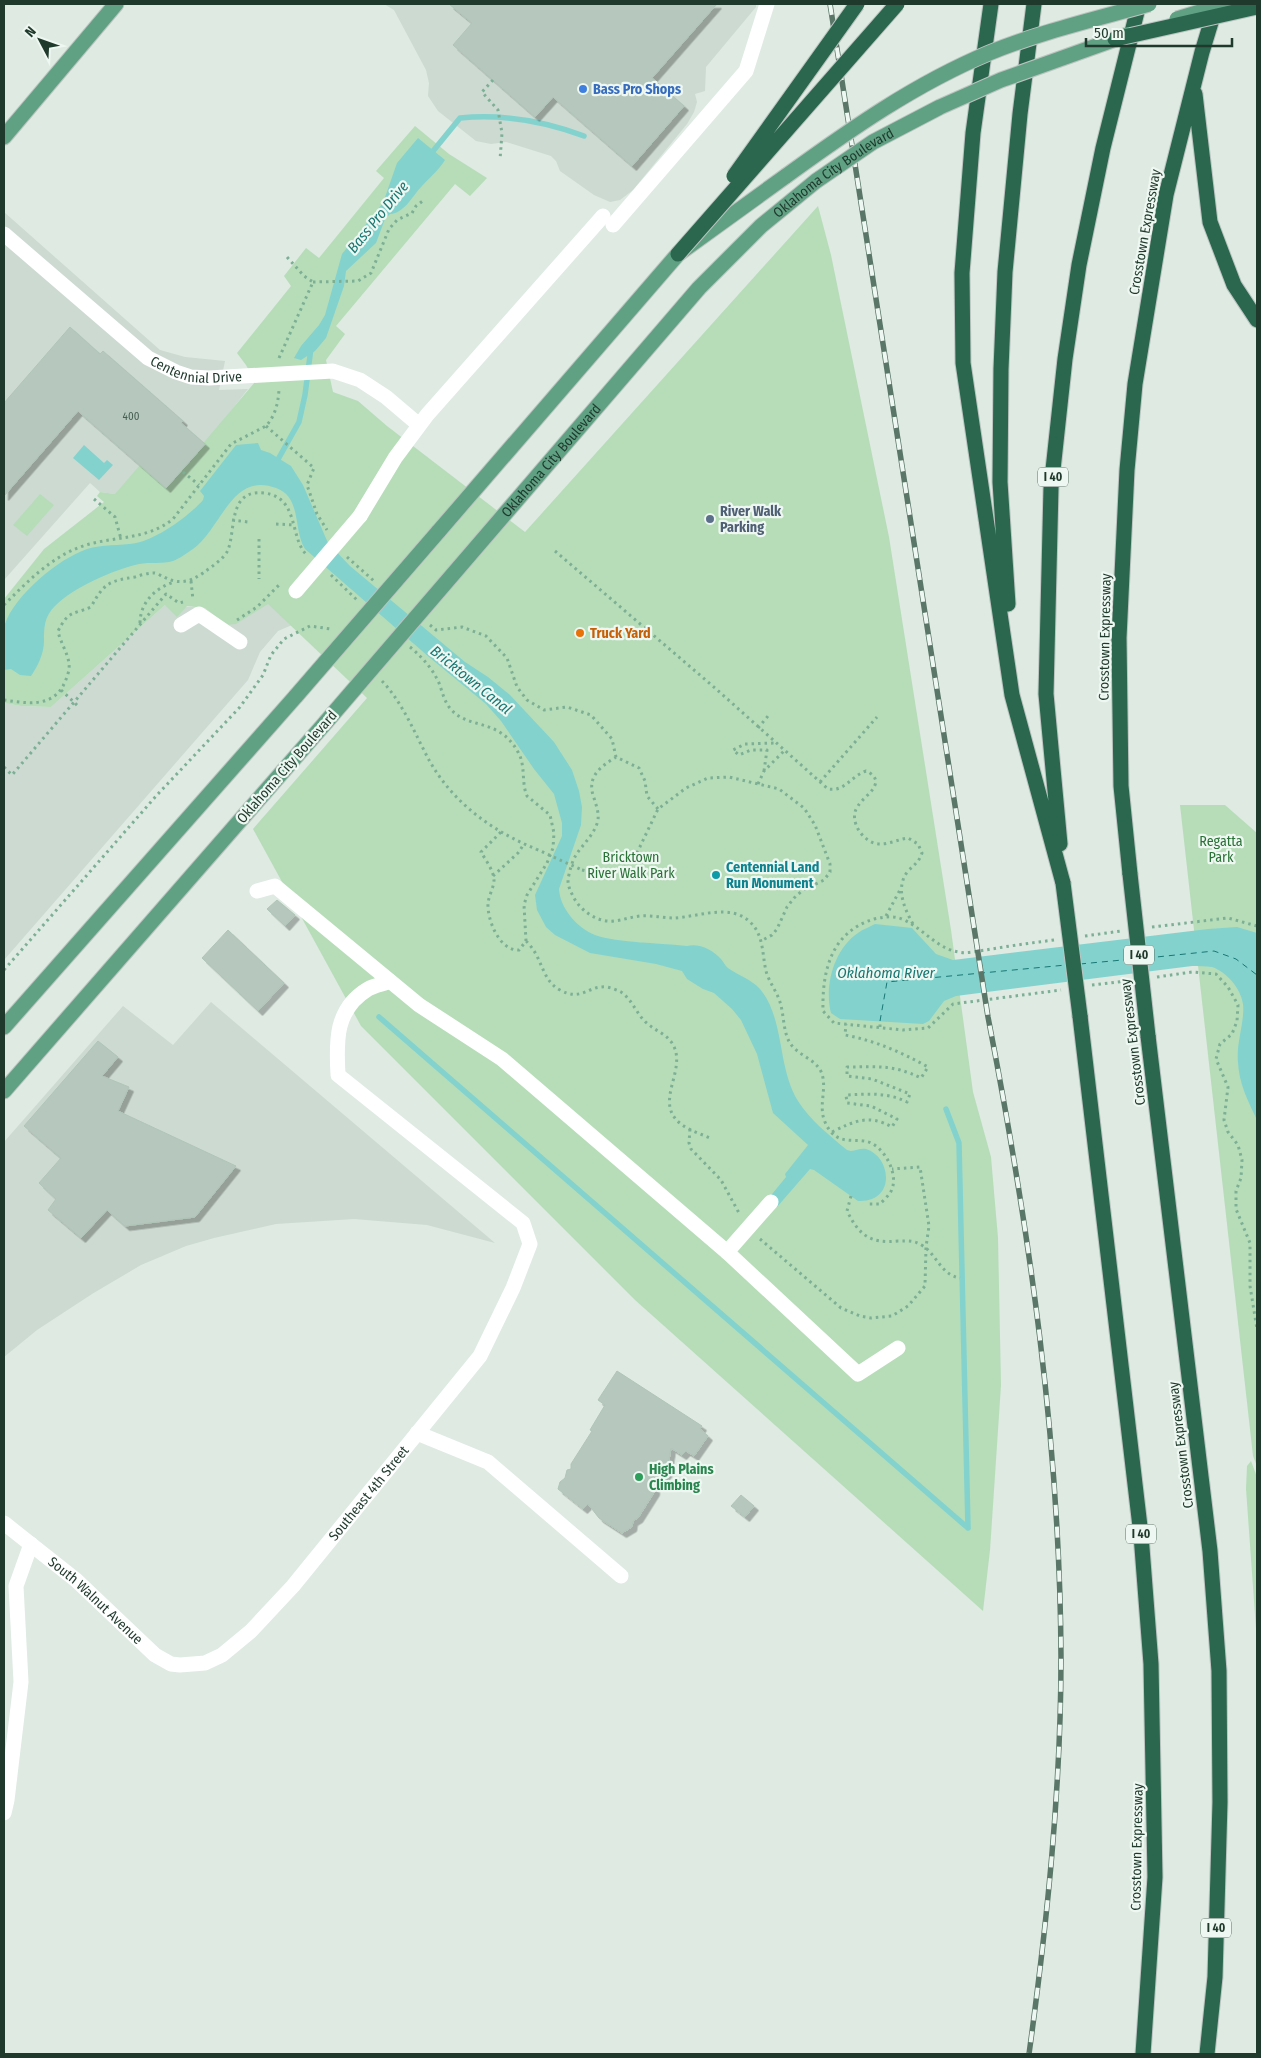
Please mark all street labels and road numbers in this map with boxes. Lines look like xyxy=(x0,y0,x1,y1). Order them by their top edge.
street label: Oklahoma City Boulevard xyxy=(770,124,896,221)
street label: Crosstown Expressway xyxy=(1126,167,1165,296)
street label: Centennial Drive xyxy=(148,352,242,387)
street label: Oklahoma City Boulevard xyxy=(497,400,604,521)
road number: I 40 xyxy=(1038,468,1068,487)
street label: Crosstown Expressway xyxy=(1095,572,1115,701)
street label: Oklahoma City Boulevard xyxy=(233,707,341,827)
road number: I 40 xyxy=(1124,946,1154,964)
street label: Crosstown Expressway xyxy=(1117,977,1149,1106)
street label: Crosstown Expressway xyxy=(1165,1380,1197,1509)
street label: Southeast 4th Street xyxy=(325,1442,412,1544)
road number: I 40 xyxy=(1126,1525,1156,1544)
street label: South Walnut Avenue xyxy=(45,1553,147,1648)
street label: Crosstown Expressway xyxy=(1127,1782,1147,1911)
road number: I 40 xyxy=(1201,1919,1231,1938)

